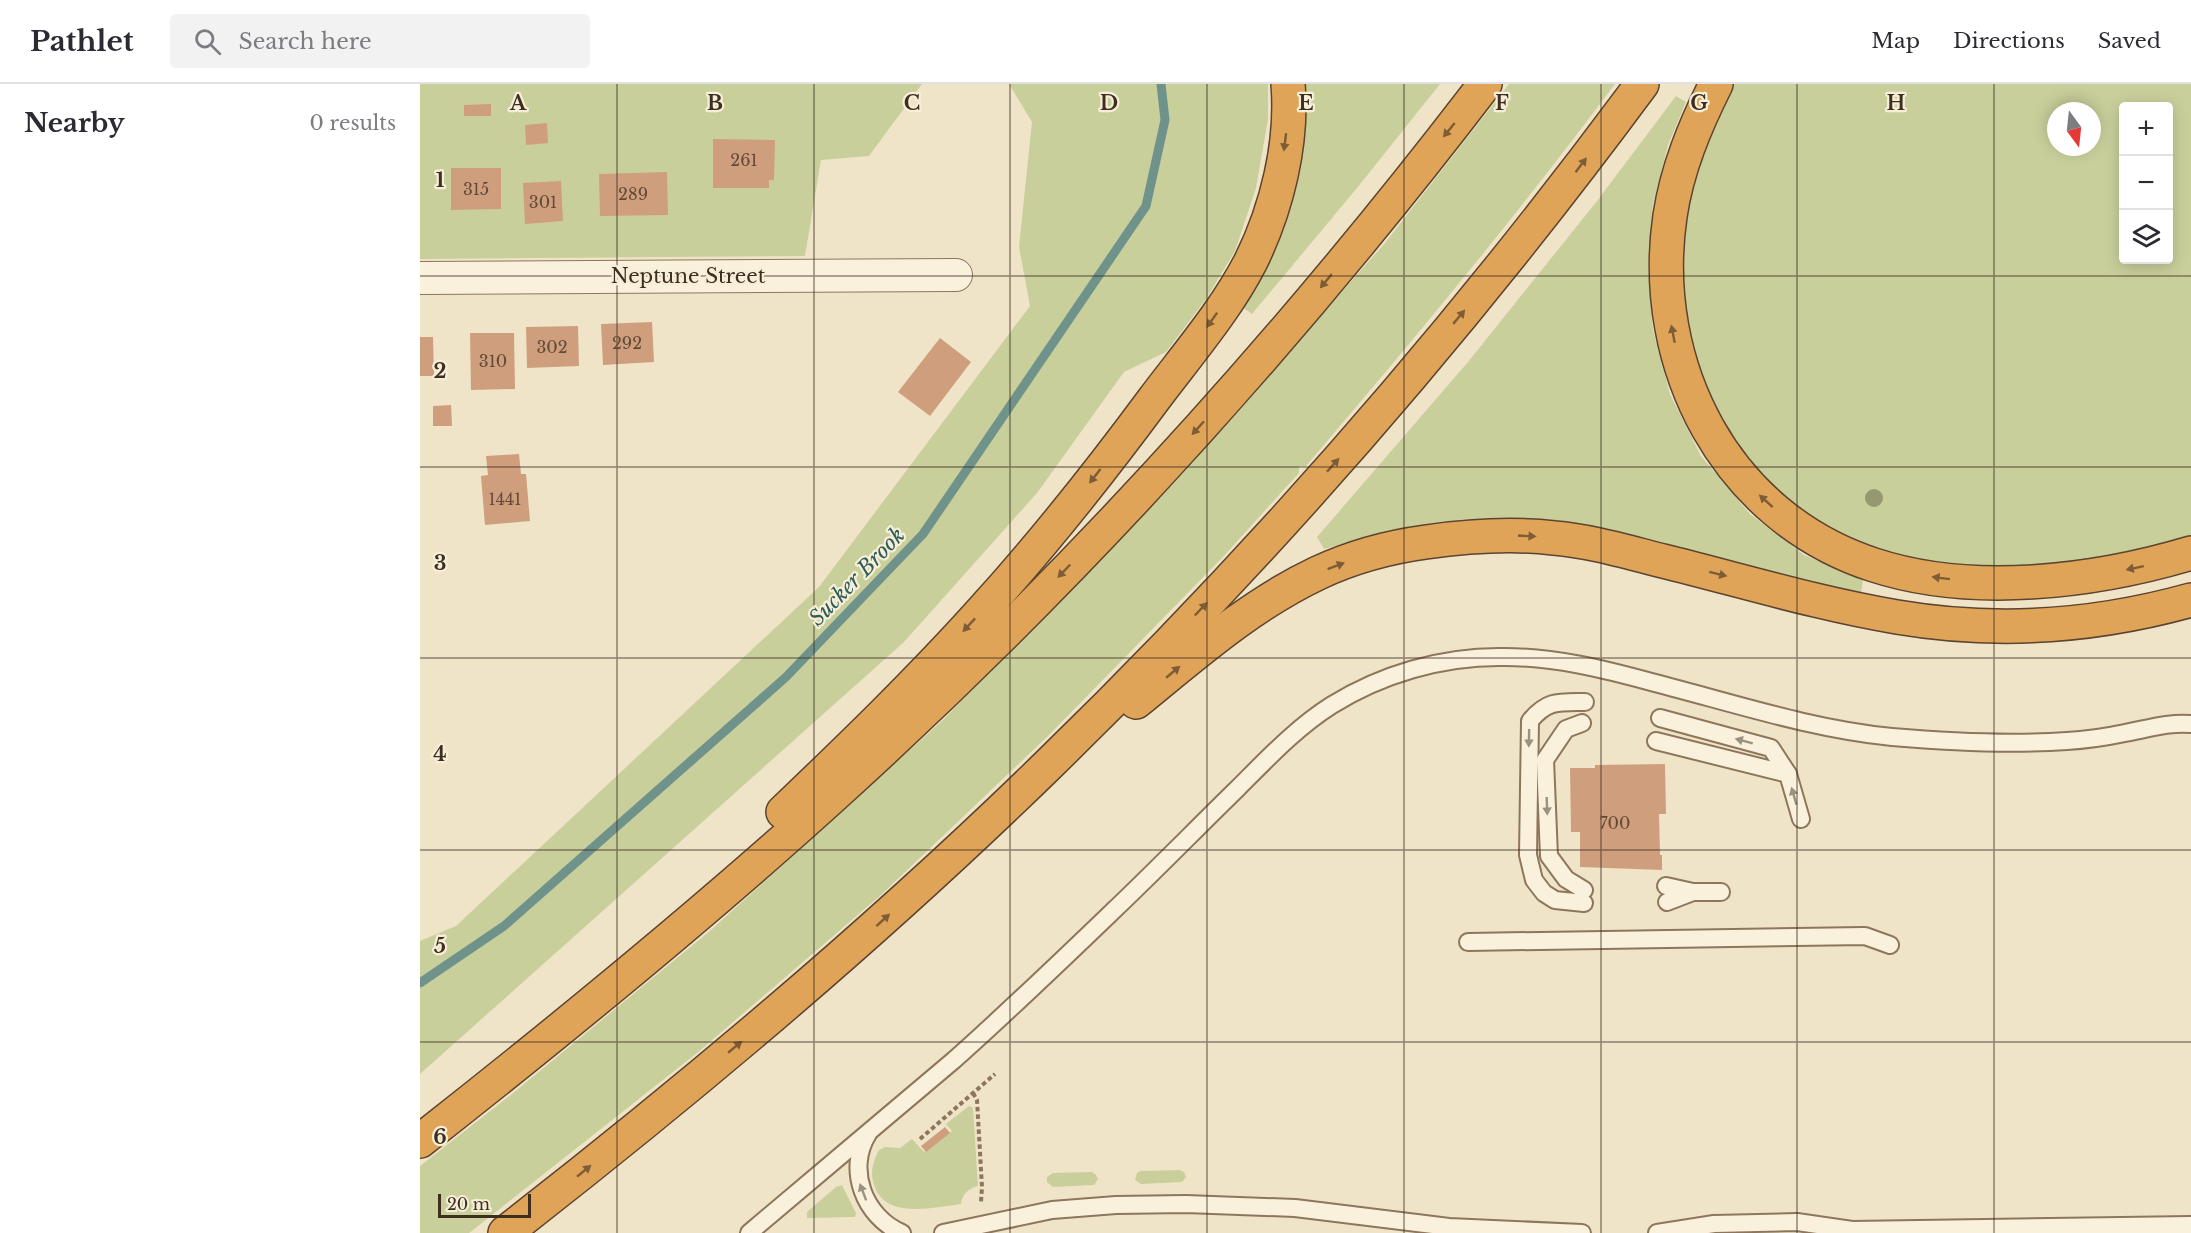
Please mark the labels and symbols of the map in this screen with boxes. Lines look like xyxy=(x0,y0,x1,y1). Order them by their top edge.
text: A xyxy=(509,91,527,115)
text: B xyxy=(707,91,723,115)
text: C xyxy=(904,91,920,115)
text: D xyxy=(1100,91,1118,115)
text: E xyxy=(1298,91,1314,115)
text: F xyxy=(1495,91,1509,115)
text: G xyxy=(1690,91,1708,115)
text: H xyxy=(1887,91,1906,115)
north arrow xyxy=(2047,102,2101,156)
one-way arrow xyxy=(1443,122,1456,138)
one-way arrow xyxy=(1280,133,1290,152)
house number: 261 xyxy=(730,150,758,170)
one-way arrow xyxy=(1575,157,1587,172)
text: 1 xyxy=(436,168,445,192)
house number: 315 xyxy=(463,179,489,199)
house number: 289 xyxy=(618,184,648,204)
house number: 301 xyxy=(529,192,557,212)
street label: Neptune Street xyxy=(611,264,766,288)
one-way arrow xyxy=(1320,273,1333,288)
one-way arrow xyxy=(1452,310,1465,325)
one-way arrow xyxy=(1206,312,1218,328)
one-way arrow xyxy=(1668,324,1677,343)
house number: 292 xyxy=(612,333,642,353)
house number: 302 xyxy=(536,337,568,357)
house number: 310 xyxy=(479,351,507,371)
text: 2 xyxy=(433,359,447,383)
one-way arrow xyxy=(1192,420,1205,435)
one-way arrow xyxy=(1326,458,1339,473)
one-way arrow xyxy=(1088,468,1101,484)
house number: 1441 xyxy=(489,489,522,509)
one-way arrow xyxy=(1758,494,1773,508)
water label: Sucker Brook xyxy=(804,522,910,632)
one-way arrow xyxy=(1517,531,1536,540)
text: 3 xyxy=(434,551,446,575)
one-way arrow xyxy=(1327,560,1345,570)
one-way arrow xyxy=(1058,563,1072,577)
one-way arrow xyxy=(2125,564,2144,573)
one-way arrow xyxy=(1708,570,1727,580)
one-way arrow xyxy=(1931,574,1950,583)
one-way arrow xyxy=(1194,602,1207,617)
one-way arrow xyxy=(962,618,976,633)
one-way arrow xyxy=(1165,666,1180,679)
one-way arrow xyxy=(1524,729,1534,748)
one-way arrow xyxy=(1735,735,1754,745)
text: 4 xyxy=(433,742,447,766)
one-way arrow xyxy=(1789,787,1798,805)
one-way arrow xyxy=(1543,797,1552,816)
house number: 700 xyxy=(1600,813,1630,833)
one-way arrow xyxy=(875,913,890,927)
text: 5 xyxy=(434,934,446,958)
one-way arrow xyxy=(727,1041,742,1054)
text: 6 xyxy=(433,1125,447,1149)
one-way arrow xyxy=(576,1164,592,1177)
one-way arrow xyxy=(858,1183,867,1201)
scale bar xyxy=(438,1191,531,1218)

